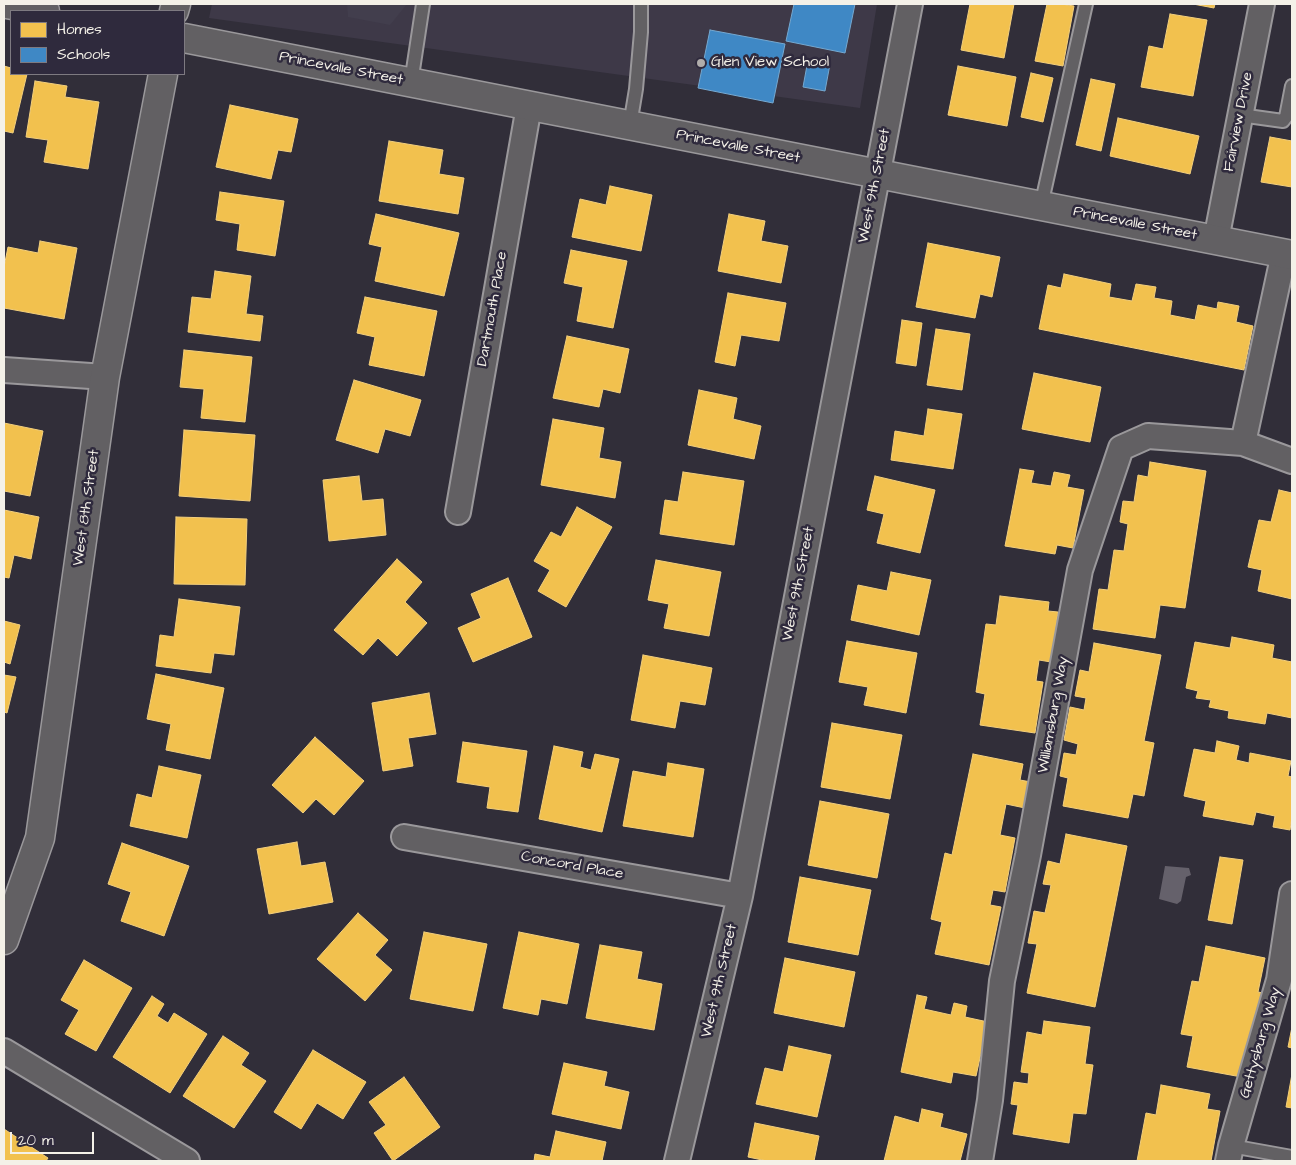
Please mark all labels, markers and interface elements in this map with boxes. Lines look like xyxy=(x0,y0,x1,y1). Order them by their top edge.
legend xyxy=(10,10,185,75)
text: Homes xyxy=(57,19,102,40)
text: Schools xyxy=(57,44,110,65)
street label: Princevalle Street xyxy=(278,48,404,90)
place label: Glen View School xyxy=(711,54,829,72)
marker: Glen View School xyxy=(695,57,707,69)
street label: Fairview Drive xyxy=(1221,71,1257,173)
street label: Princevalle Street xyxy=(675,126,801,168)
street label: West 9th Street xyxy=(855,127,895,245)
street label: Princevalle Street xyxy=(1072,203,1198,245)
street label: Dartmouth Place xyxy=(474,250,512,368)
street label: West 8th Street xyxy=(70,449,104,567)
street label: West 9th Street xyxy=(779,525,819,643)
street label: Williamsburg Way xyxy=(1035,655,1073,775)
street label: Concord Place xyxy=(519,848,625,884)
street label: West 9th Street xyxy=(698,922,742,1040)
street label: Gettysburg Way xyxy=(1237,986,1285,1100)
scale bar xyxy=(12,1122,96,1154)
text: 20 m xyxy=(18,1130,54,1151)

